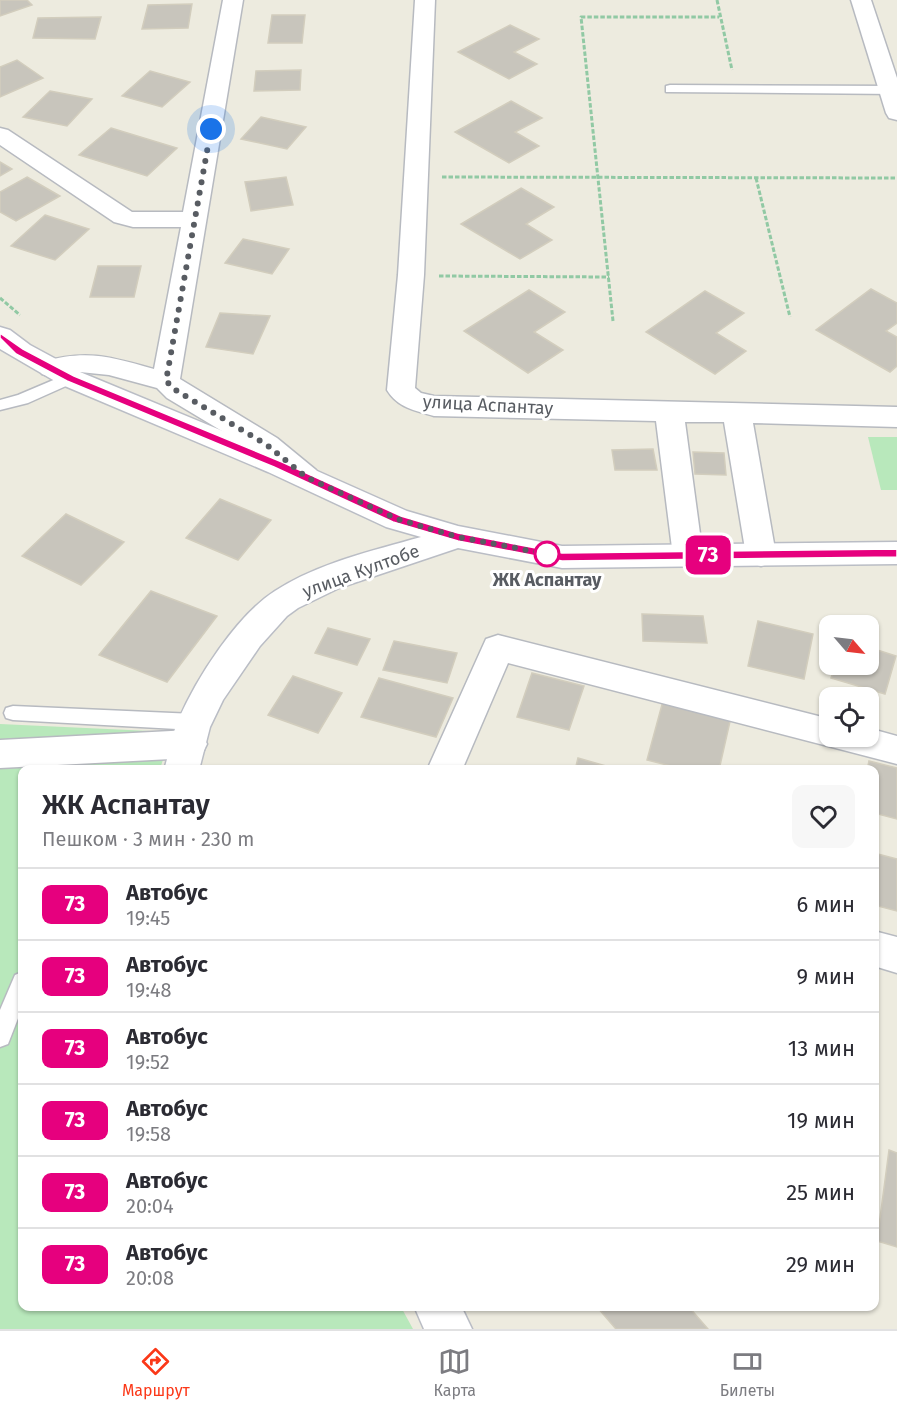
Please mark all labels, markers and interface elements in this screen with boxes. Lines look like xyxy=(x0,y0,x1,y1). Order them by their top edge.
your location xyxy=(196,114,226,144)
street label: улица Аспантау xyxy=(422,391,554,419)
line badge: 73 xyxy=(681,536,735,574)
street label: улица Култобе xyxy=(300,540,422,602)
marker: ЖК Аспантау xyxy=(534,541,560,567)
text: 73 xyxy=(698,542,718,568)
place label: ЖК Аспантау xyxy=(492,569,602,591)
north arrow xyxy=(819,615,879,675)
map controls xyxy=(819,615,879,747)
button: locate xyxy=(819,687,879,747)
button: heart xyxy=(792,785,855,848)
text: ЖК Аспантау xyxy=(42,788,210,821)
text: Пешком · 3 мин · 230 m xyxy=(42,827,254,851)
text: Автобус xyxy=(126,879,208,906)
text: 73 xyxy=(65,891,85,917)
text: 6 мин xyxy=(796,891,855,918)
text: 19:45 xyxy=(126,906,170,930)
text: Автобус xyxy=(126,951,208,978)
text: 73 xyxy=(65,963,85,989)
text: 9 мин xyxy=(797,963,855,990)
text: 19:48 xyxy=(126,978,172,1002)
text: Автобус xyxy=(126,1023,208,1050)
text: 73 xyxy=(65,1035,85,1061)
text: 13 мин xyxy=(788,1035,855,1062)
text: 19:52 xyxy=(126,1050,170,1074)
text: Автобус xyxy=(126,1095,208,1122)
text: 73 xyxy=(65,1107,85,1133)
text: 19 мин xyxy=(787,1107,855,1134)
text: 19:58 xyxy=(126,1122,171,1146)
text: Автобус xyxy=(126,1167,208,1194)
text: 73 xyxy=(65,1179,85,1205)
text: 25 мин xyxy=(786,1179,855,1206)
text: 20:04 xyxy=(126,1194,174,1218)
text: Автобус xyxy=(126,1239,208,1266)
text: 73 xyxy=(65,1251,85,1277)
text: 29 мин xyxy=(786,1251,855,1278)
text: 20:08 xyxy=(126,1266,174,1290)
tab: Маршрут xyxy=(122,1345,190,1400)
tab: Карта xyxy=(434,1345,476,1400)
tab: Билеты xyxy=(720,1345,775,1400)

